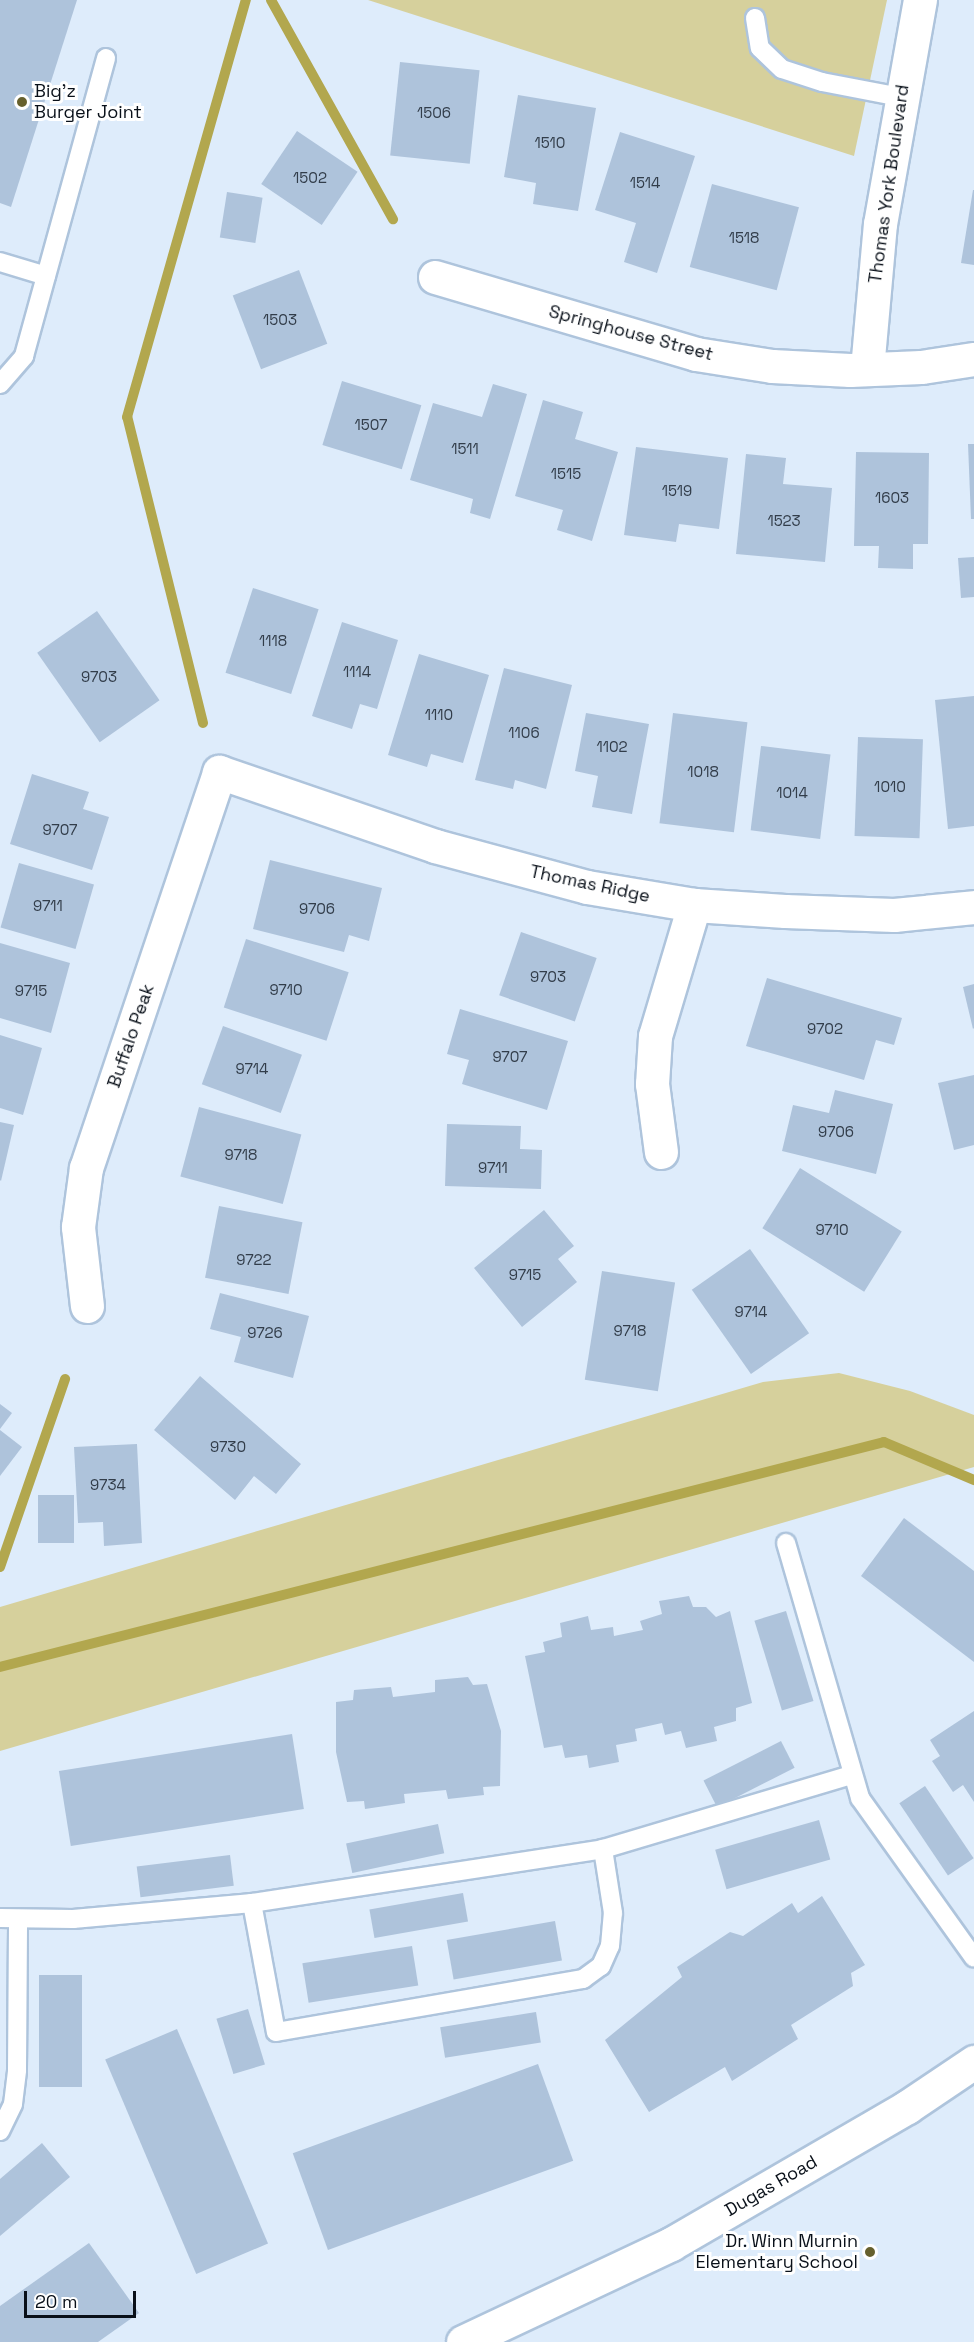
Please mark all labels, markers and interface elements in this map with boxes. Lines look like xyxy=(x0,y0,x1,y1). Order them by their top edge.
place label: Big'z Burger Joint xyxy=(34,81,142,124)
street label: Thomas York Boulevard xyxy=(864,83,914,285)
marker: Big'z Burger Joint xyxy=(15,95,29,109)
house number: 1506 xyxy=(417,104,451,122)
house number: 1510 xyxy=(535,134,565,152)
house number: 1502 xyxy=(293,169,327,187)
house number: 1514 xyxy=(630,174,660,192)
house number: 1518 xyxy=(729,229,759,247)
street label: Springhouse Street xyxy=(546,301,716,365)
house number: 1503 xyxy=(263,311,297,329)
house number: 1507 xyxy=(354,416,388,434)
house number: 1511 xyxy=(451,440,479,458)
house number: 1515 xyxy=(551,465,581,483)
house number: 1519 xyxy=(662,482,692,500)
house number: 1603 xyxy=(875,489,909,507)
house number: 1523 xyxy=(767,512,801,530)
house number: 1118 xyxy=(259,632,287,650)
house number: 1114 xyxy=(343,663,371,681)
house number: 9703 xyxy=(81,668,117,686)
house number: 1110 xyxy=(425,706,453,724)
house number: 1106 xyxy=(508,724,540,742)
house number: 1102 xyxy=(596,738,628,756)
house number: 1018 xyxy=(687,763,719,781)
house number: 1010 xyxy=(874,778,906,796)
house number: 1014 xyxy=(776,784,808,802)
house number: 9707 xyxy=(42,821,78,839)
street label: Thomas Ridge xyxy=(528,861,652,907)
house number: 9711 xyxy=(33,897,63,915)
house number: 9706 xyxy=(299,900,335,918)
house number: 9703 xyxy=(530,968,566,986)
street label: Buffalo Peak xyxy=(103,981,159,1091)
house number: 9710 xyxy=(269,981,303,999)
house number: 9715 xyxy=(15,982,47,1000)
house number: 9702 xyxy=(807,1020,843,1038)
house number: 9707 xyxy=(492,1048,528,1066)
house number: 9714 xyxy=(236,1060,268,1078)
house number: 9706 xyxy=(818,1123,854,1141)
house number: 9718 xyxy=(225,1146,257,1164)
house number: 9711 xyxy=(478,1159,508,1177)
house number: 9710 xyxy=(815,1221,849,1239)
house number: 9722 xyxy=(236,1251,272,1269)
house number: 9715 xyxy=(509,1266,541,1284)
house number: 9714 xyxy=(735,1303,767,1321)
house number: 9718 xyxy=(614,1322,646,1340)
house number: 9726 xyxy=(247,1324,283,1342)
house number: 9730 xyxy=(210,1438,246,1456)
house number: 9734 xyxy=(90,1476,126,1494)
street label: Dugas Road xyxy=(721,2151,821,2221)
place label: Dr. Winn Murnin Elementary School xyxy=(695,2231,858,2274)
marker: Dr. Winn Murnin Elementary School xyxy=(863,2245,877,2259)
scale bar xyxy=(27,2279,140,2317)
text: 20 m xyxy=(35,2290,78,2313)

